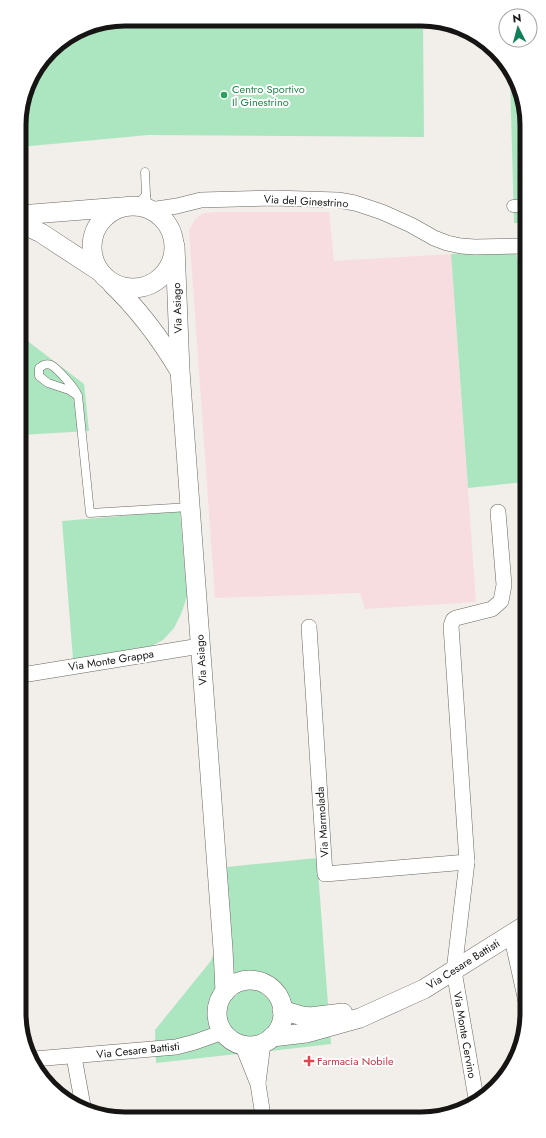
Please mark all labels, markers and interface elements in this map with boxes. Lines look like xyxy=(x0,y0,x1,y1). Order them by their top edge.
north arrow xyxy=(498,8,538,48)
text: N xyxy=(512,10,522,26)
place label: Centro Sportivo Il Ginestrino xyxy=(232,81,305,110)
marker: Centro Sportivo Il Ginestrino xyxy=(219,90,229,100)
street label: Via del Ginestrino xyxy=(263,191,349,211)
street label: Via Asiago xyxy=(168,282,186,334)
street label: Via Asiago xyxy=(191,634,211,686)
street label: Via Monte Grappa xyxy=(67,645,155,675)
street label: Via Marmolada xyxy=(312,786,332,858)
street label: Via Cesare Battisti xyxy=(423,935,503,993)
street label: Via Monte Cervino xyxy=(449,990,481,1080)
street label: Via Cesare Battisti xyxy=(96,1038,181,1062)
place label: Farmacia Nobile xyxy=(317,1053,394,1069)
marker: Farmacia Nobile xyxy=(304,1056,314,1066)

